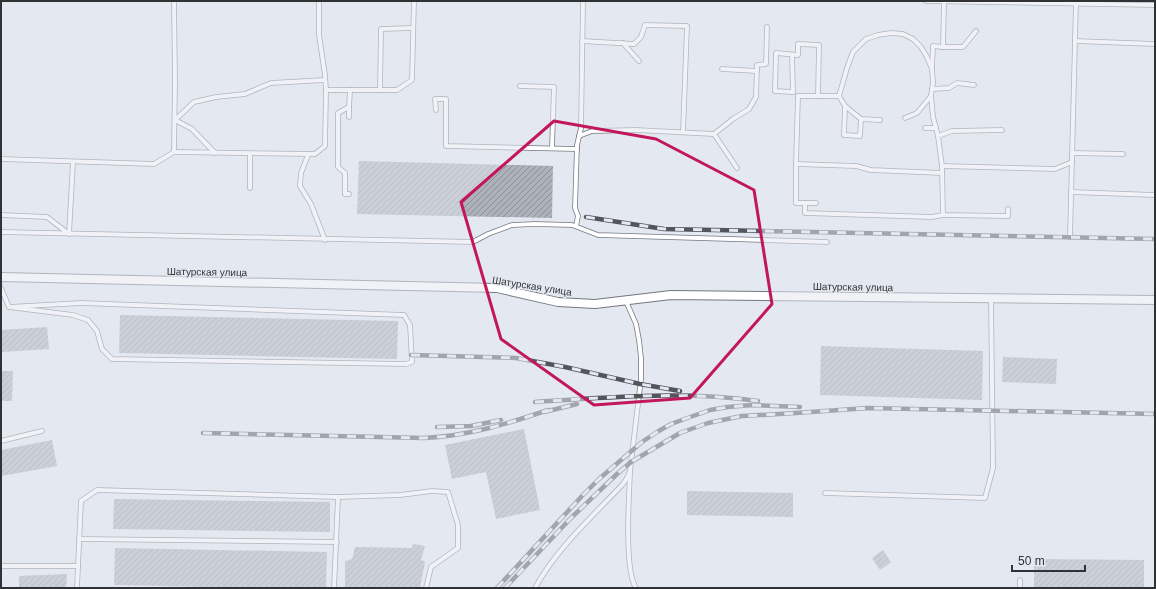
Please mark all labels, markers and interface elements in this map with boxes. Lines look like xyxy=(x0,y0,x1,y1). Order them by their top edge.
street label: Шатурская улица xyxy=(167,266,248,278)
street label: Шатурская улица xyxy=(491,274,573,298)
street label: Шатурская улица xyxy=(813,281,894,293)
scale bar xyxy=(1012,547,1085,573)
text: 50 m xyxy=(1018,554,1045,568)

